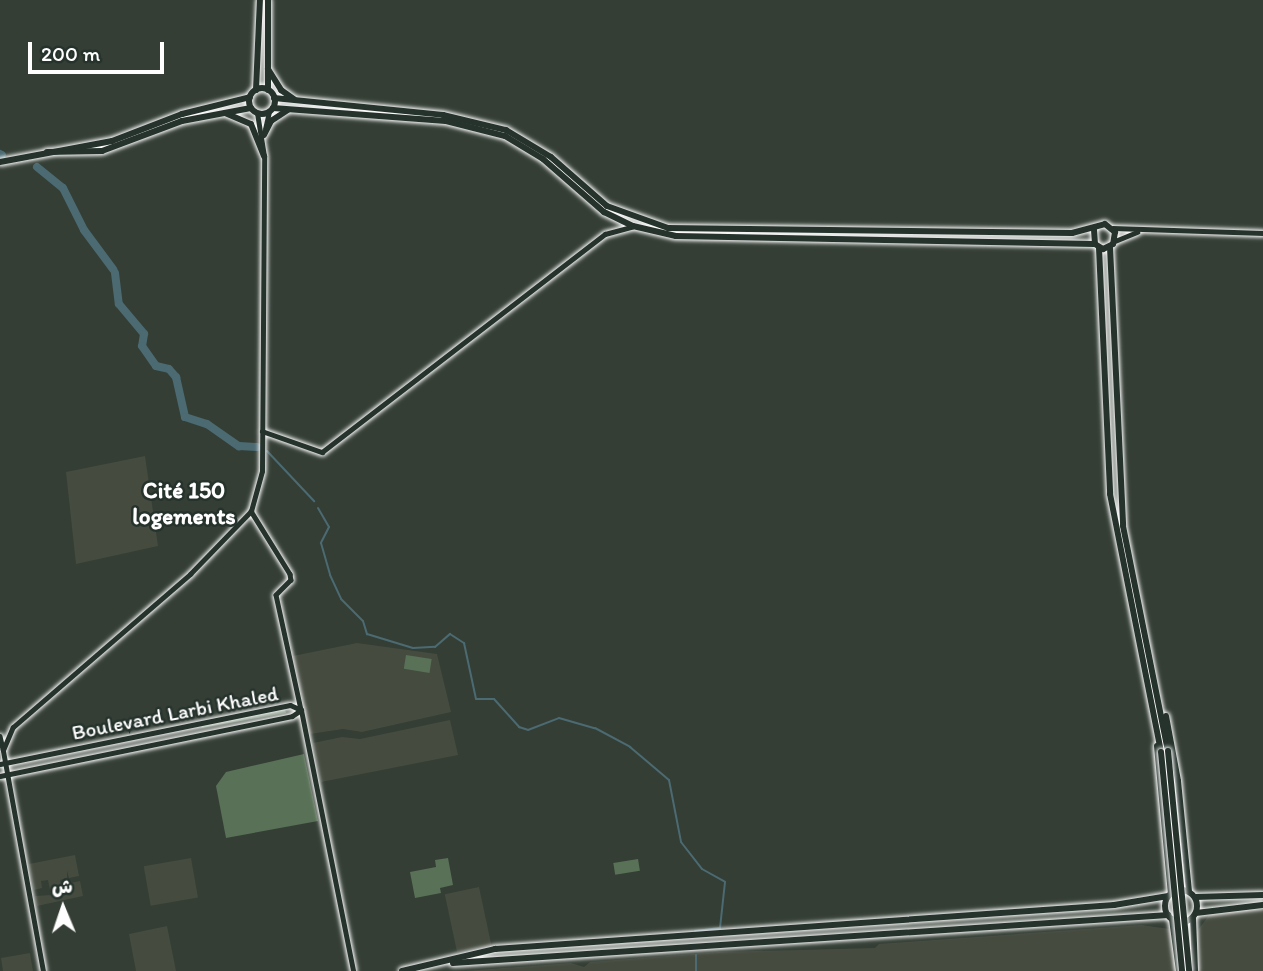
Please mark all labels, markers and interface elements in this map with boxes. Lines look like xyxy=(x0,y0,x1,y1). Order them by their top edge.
scale bar xyxy=(32,28,168,72)
text: 200 m xyxy=(41,41,100,66)
district label: Cité 150 logements xyxy=(132,476,236,530)
street label: Boulevard Larbi Khaled xyxy=(69,680,281,746)
north arrow xyxy=(28,873,98,943)
text: ش xyxy=(51,875,73,898)

